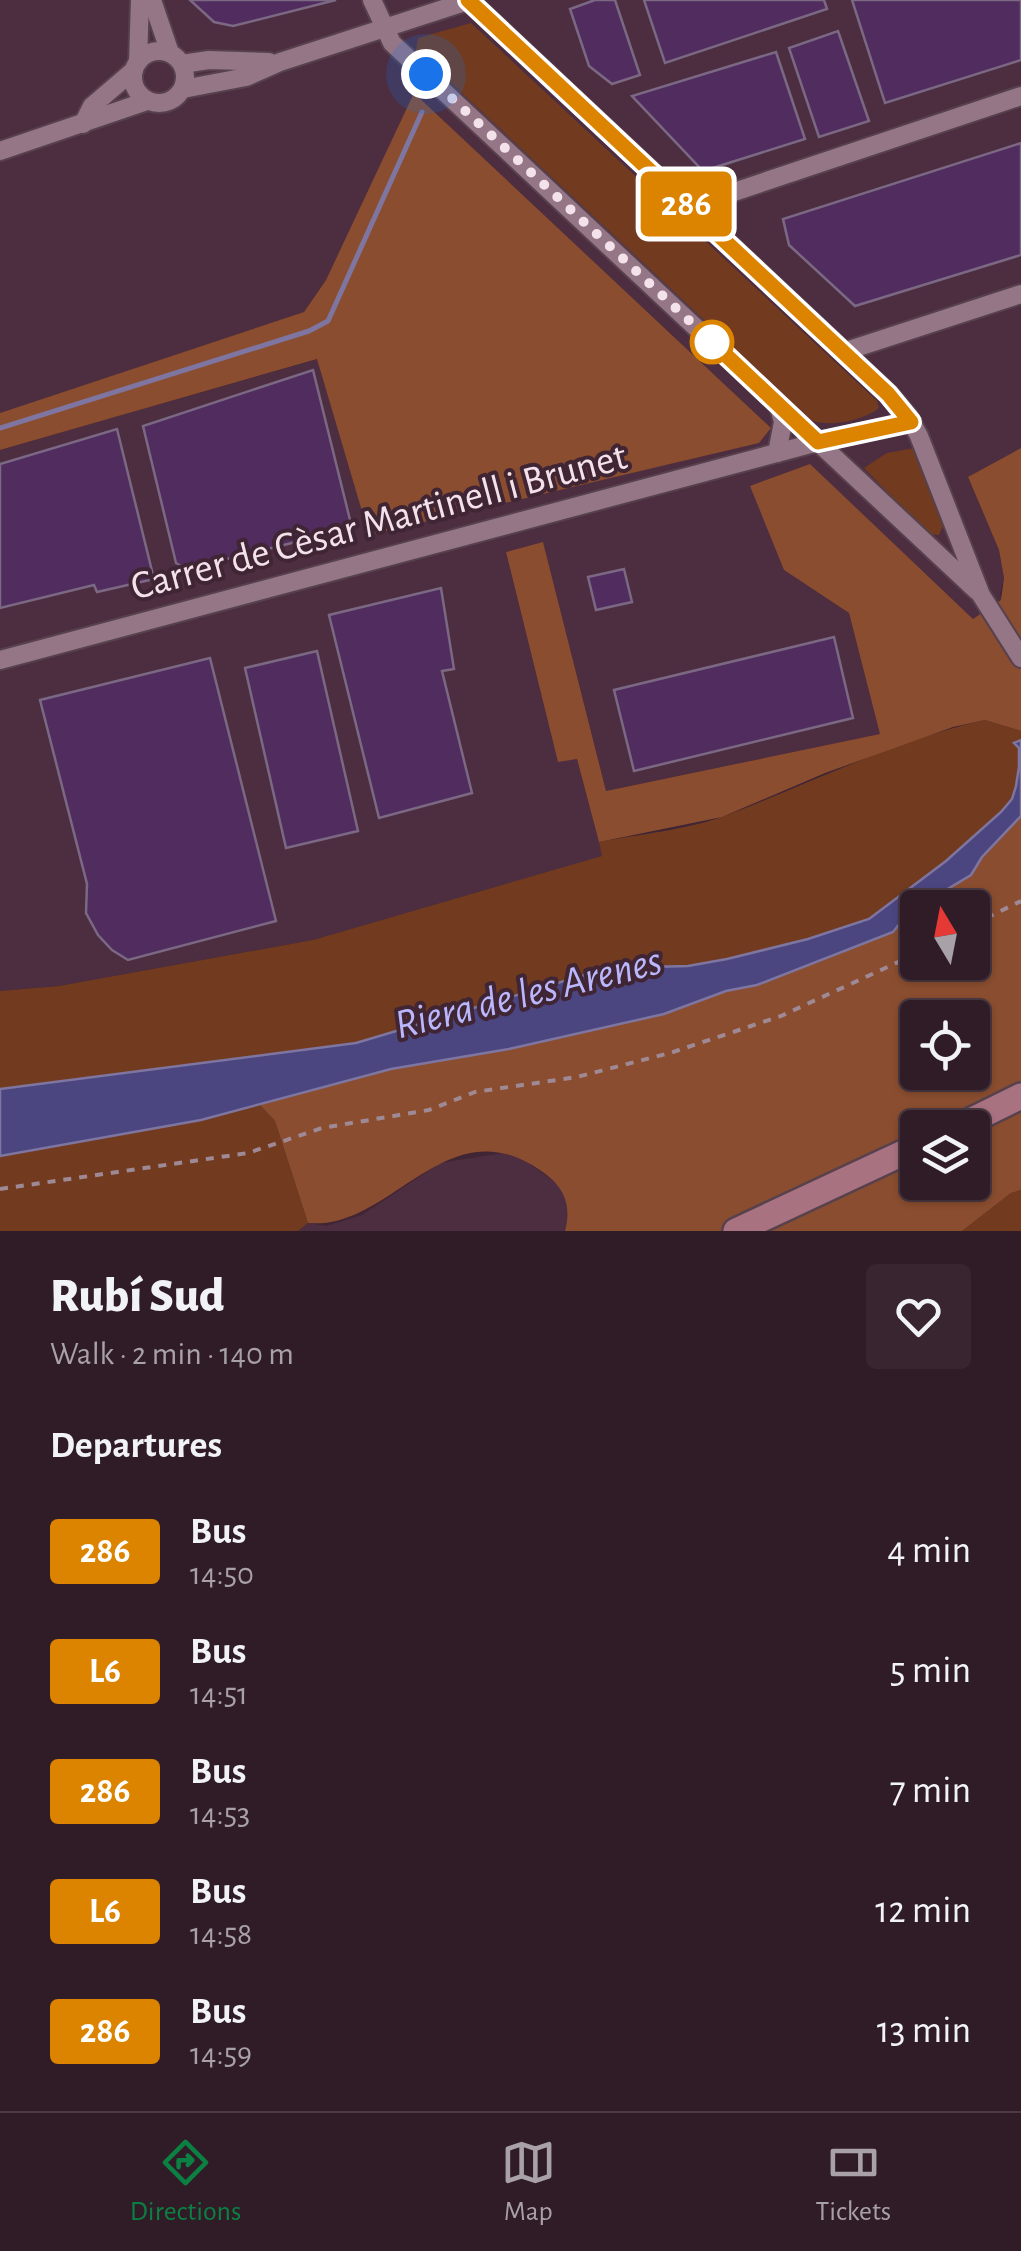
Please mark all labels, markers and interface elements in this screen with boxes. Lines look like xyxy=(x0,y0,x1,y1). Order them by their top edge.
your location xyxy=(401,49,451,99)
line badge: 286 xyxy=(628,172,744,236)
text: 286 xyxy=(661,187,711,222)
unlabelled marker xyxy=(691,321,733,363)
street label: Carrer de Cèsar Martinell i Brunet xyxy=(127,436,631,607)
north arrow xyxy=(900,890,990,980)
map controls xyxy=(900,890,990,1200)
water label: Riera de les Arenes xyxy=(390,940,666,1046)
button: locate xyxy=(900,1000,990,1090)
button: layers xyxy=(900,1110,990,1200)
button: heart xyxy=(866,1264,971,1369)
text: Rubí Sud xyxy=(50,1273,224,1321)
text: Walk · 2 min · 140 m xyxy=(50,1338,294,1370)
text: Departures xyxy=(50,1427,222,1465)
text: Bus xyxy=(190,1513,246,1551)
text: 4 min xyxy=(887,1532,971,1570)
text: 286 xyxy=(80,1534,130,1569)
text: 14:50 xyxy=(190,1558,254,1590)
text: Bus xyxy=(190,1633,246,1671)
text: 5 min xyxy=(890,1652,971,1690)
text: L6 xyxy=(89,1654,121,1689)
text: 14:51 xyxy=(190,1678,248,1710)
text: Bus xyxy=(190,1753,246,1791)
text: 7 min xyxy=(890,1772,971,1810)
text: 286 xyxy=(80,1774,130,1809)
text: 14:53 xyxy=(190,1798,250,1830)
text: Bus xyxy=(190,1873,246,1911)
text: 12 min xyxy=(875,1892,971,1930)
text: L6 xyxy=(89,1894,121,1929)
text: 14:58 xyxy=(190,1918,252,1950)
text: Bus xyxy=(190,1993,246,2031)
text: 13 min xyxy=(877,2012,971,2050)
text: 286 xyxy=(80,2014,130,2049)
text: 14:59 xyxy=(190,2038,252,2070)
tab: Directions xyxy=(130,2135,241,2229)
tab: Map xyxy=(501,2135,556,2229)
tab: Tickets xyxy=(815,2135,891,2229)

